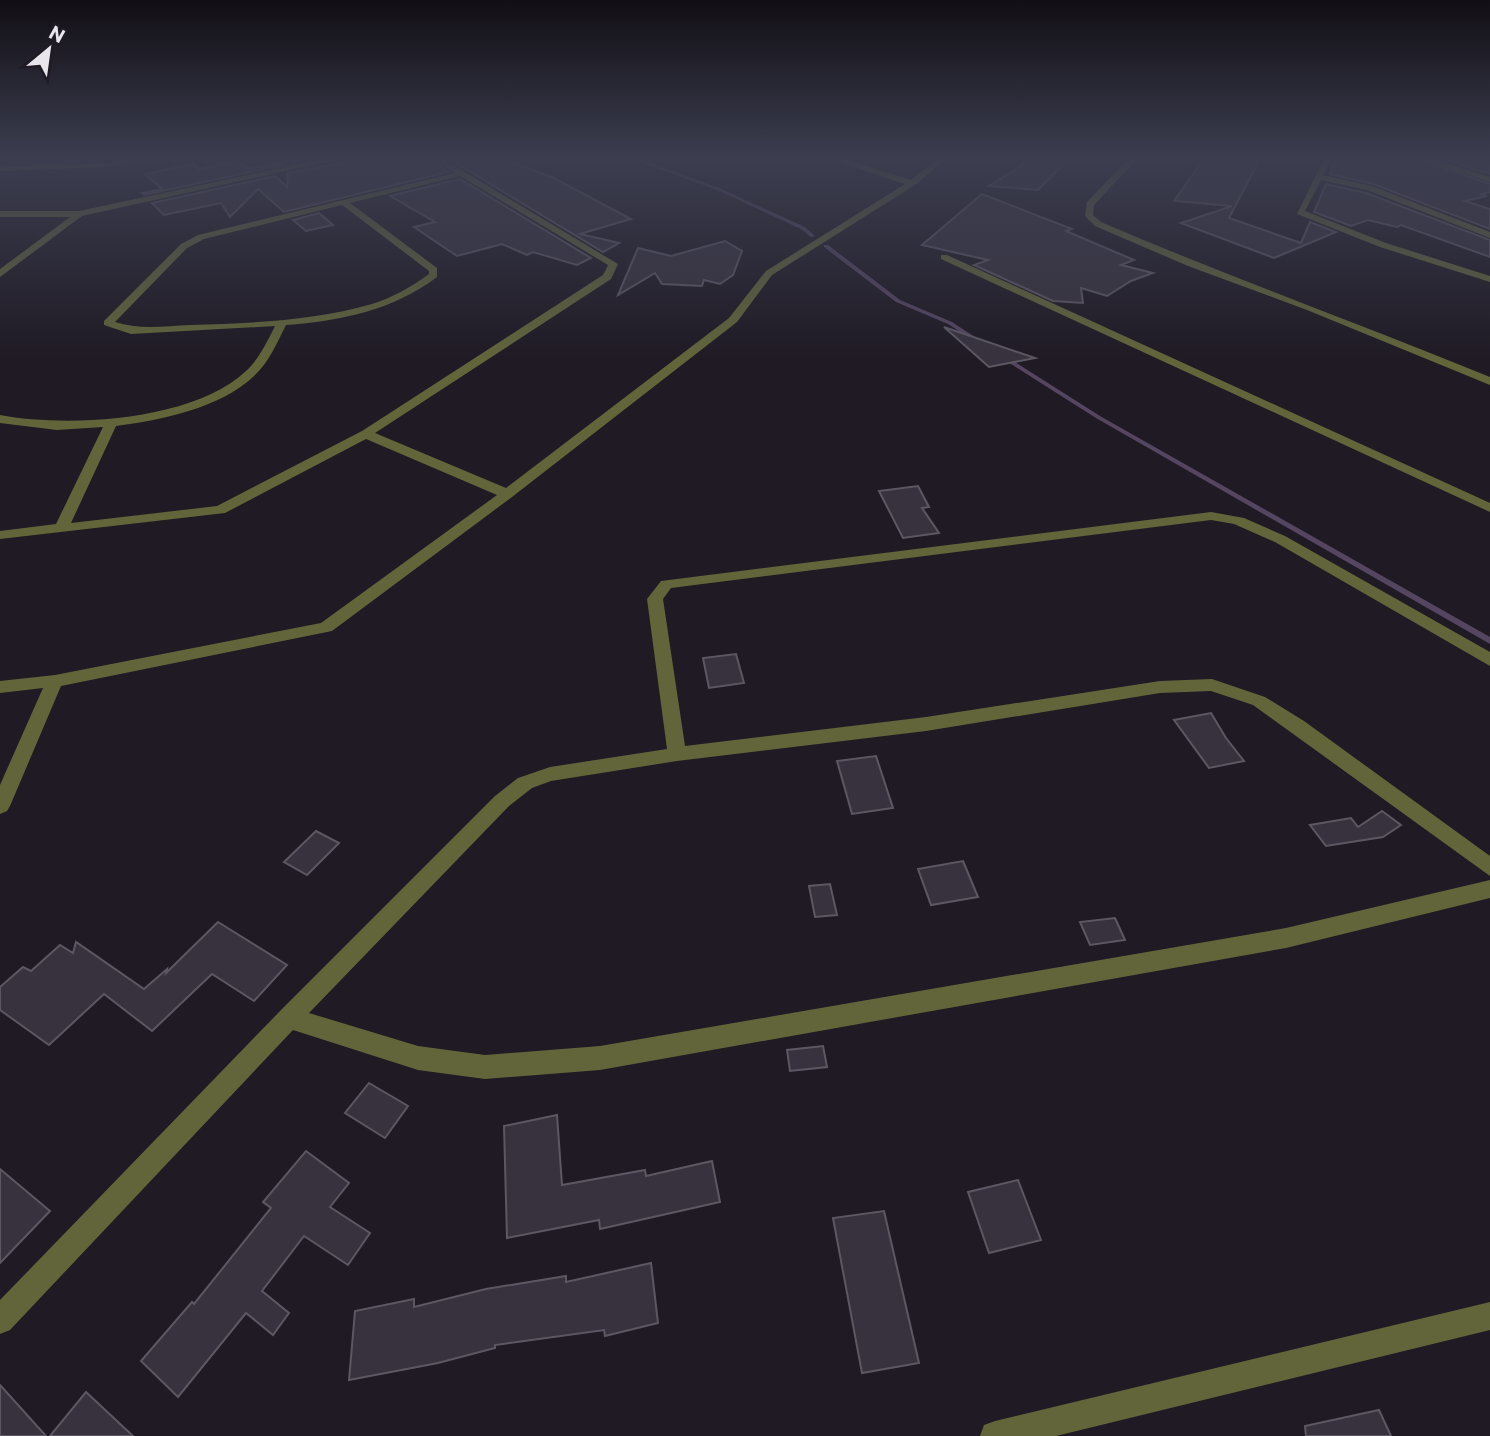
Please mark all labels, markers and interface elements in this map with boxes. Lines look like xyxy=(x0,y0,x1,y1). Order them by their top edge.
north arrow xyxy=(14,14,84,84)
text: N xyxy=(46,20,69,47)

